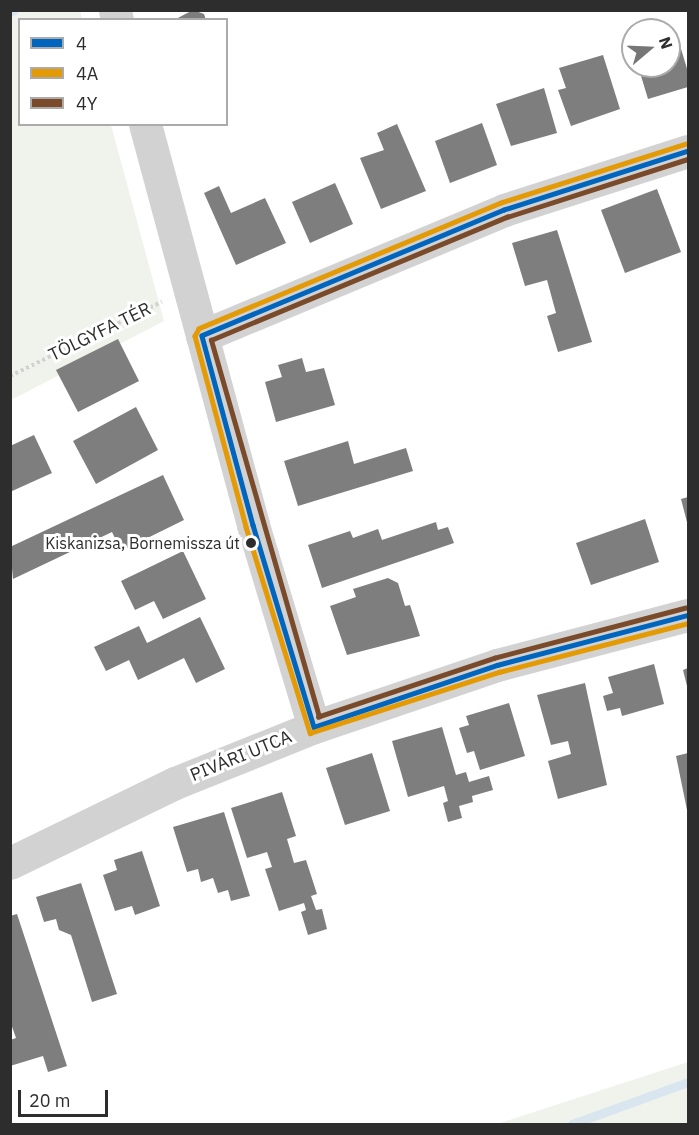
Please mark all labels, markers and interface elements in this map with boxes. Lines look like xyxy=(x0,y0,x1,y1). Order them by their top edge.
legend xyxy=(18,18,228,126)
north arrow xyxy=(621,18,681,78)
text: 4 xyxy=(76,32,87,55)
text: N xyxy=(655,34,677,52)
text: 4A xyxy=(76,62,98,85)
text: 4Y xyxy=(76,92,97,115)
street label: TÖLGYFA TÉR xyxy=(45,298,155,366)
place label: Kiskanizsa, Bornemissza út xyxy=(45,533,240,553)
marker: Kiskanizsa, Bornemissza út xyxy=(245,537,257,549)
street label: PIVÁRI UTCA xyxy=(187,726,295,786)
scale bar xyxy=(21,1078,111,1116)
text: 20 m xyxy=(29,1089,71,1112)

